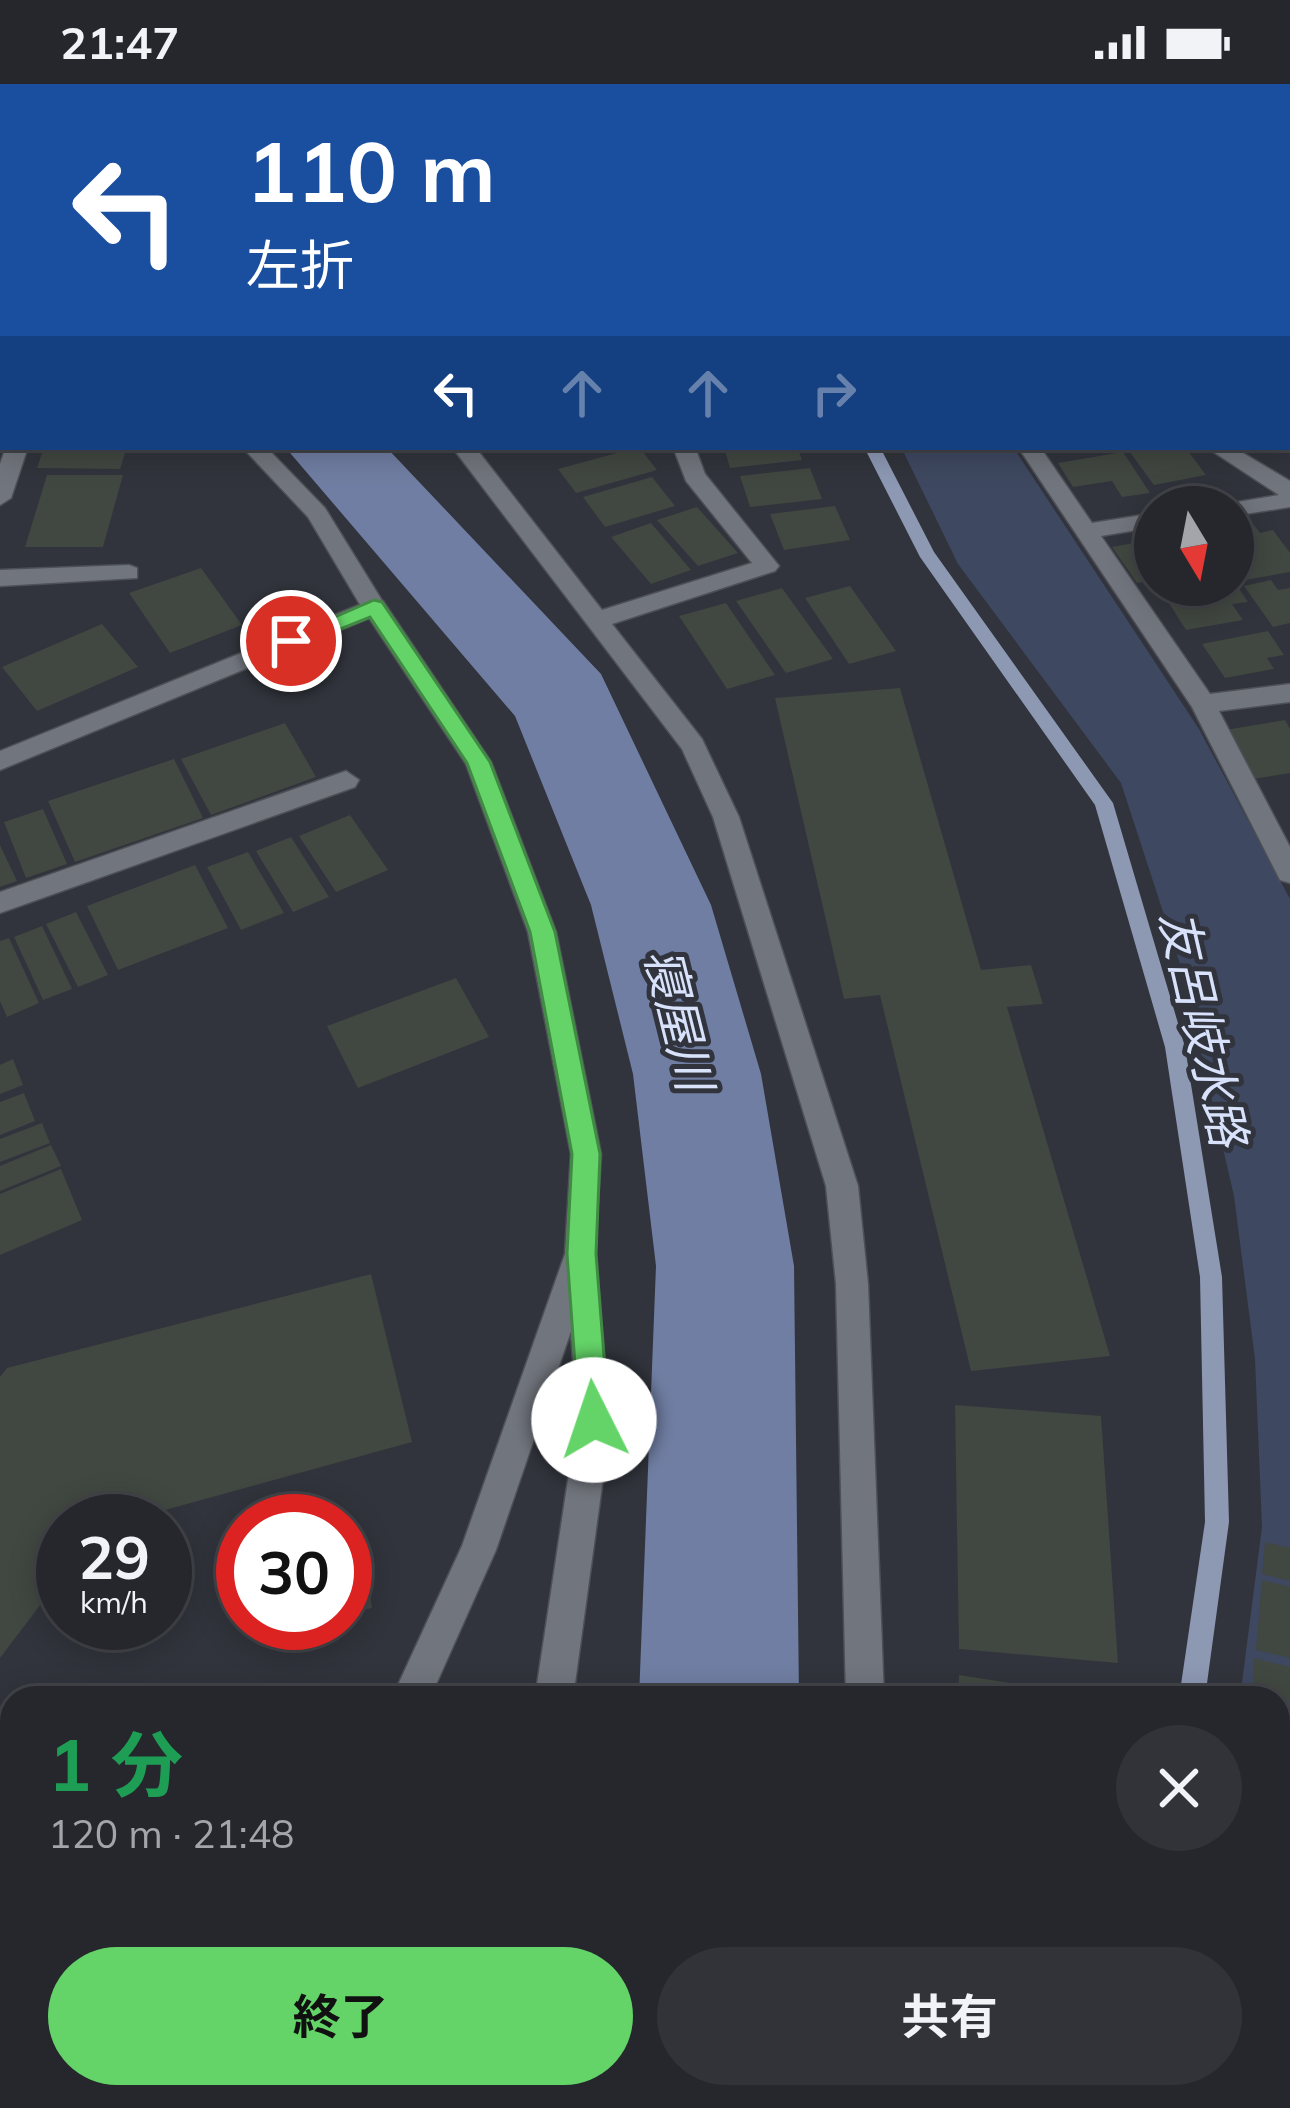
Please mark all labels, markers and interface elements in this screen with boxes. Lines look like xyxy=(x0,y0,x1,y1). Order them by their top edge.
text: 21:47 xyxy=(60,14,179,70)
text: 110 m xyxy=(246,118,496,223)
icon: left xyxy=(48,132,204,288)
text: 左折 xyxy=(246,231,354,299)
icon: left xyxy=(423,360,489,426)
icon: ahead xyxy=(549,360,615,426)
icon: ahead xyxy=(675,360,741,426)
icon: right xyxy=(801,360,867,426)
north arrow xyxy=(1134,486,1254,606)
map controls xyxy=(1134,486,1254,606)
pin xyxy=(240,590,342,692)
icon: arrive xyxy=(258,608,324,674)
water label: 友呂岐水路 xyxy=(1148,904,1261,1156)
water label: 寝屋川 xyxy=(633,942,728,1101)
position arrow xyxy=(531,1357,657,1483)
speed limit sign: 30 xyxy=(216,1494,372,1650)
text: 29 xyxy=(78,1519,150,1594)
text: km/h xyxy=(80,1583,148,1621)
text: 1 分 xyxy=(48,1719,183,1809)
button: close xyxy=(1116,1725,1242,1851)
text: 120 m · 21:48 xyxy=(48,1809,294,1858)
button: 終了 xyxy=(48,1947,633,2085)
button: 共有 xyxy=(657,1947,1242,2085)

